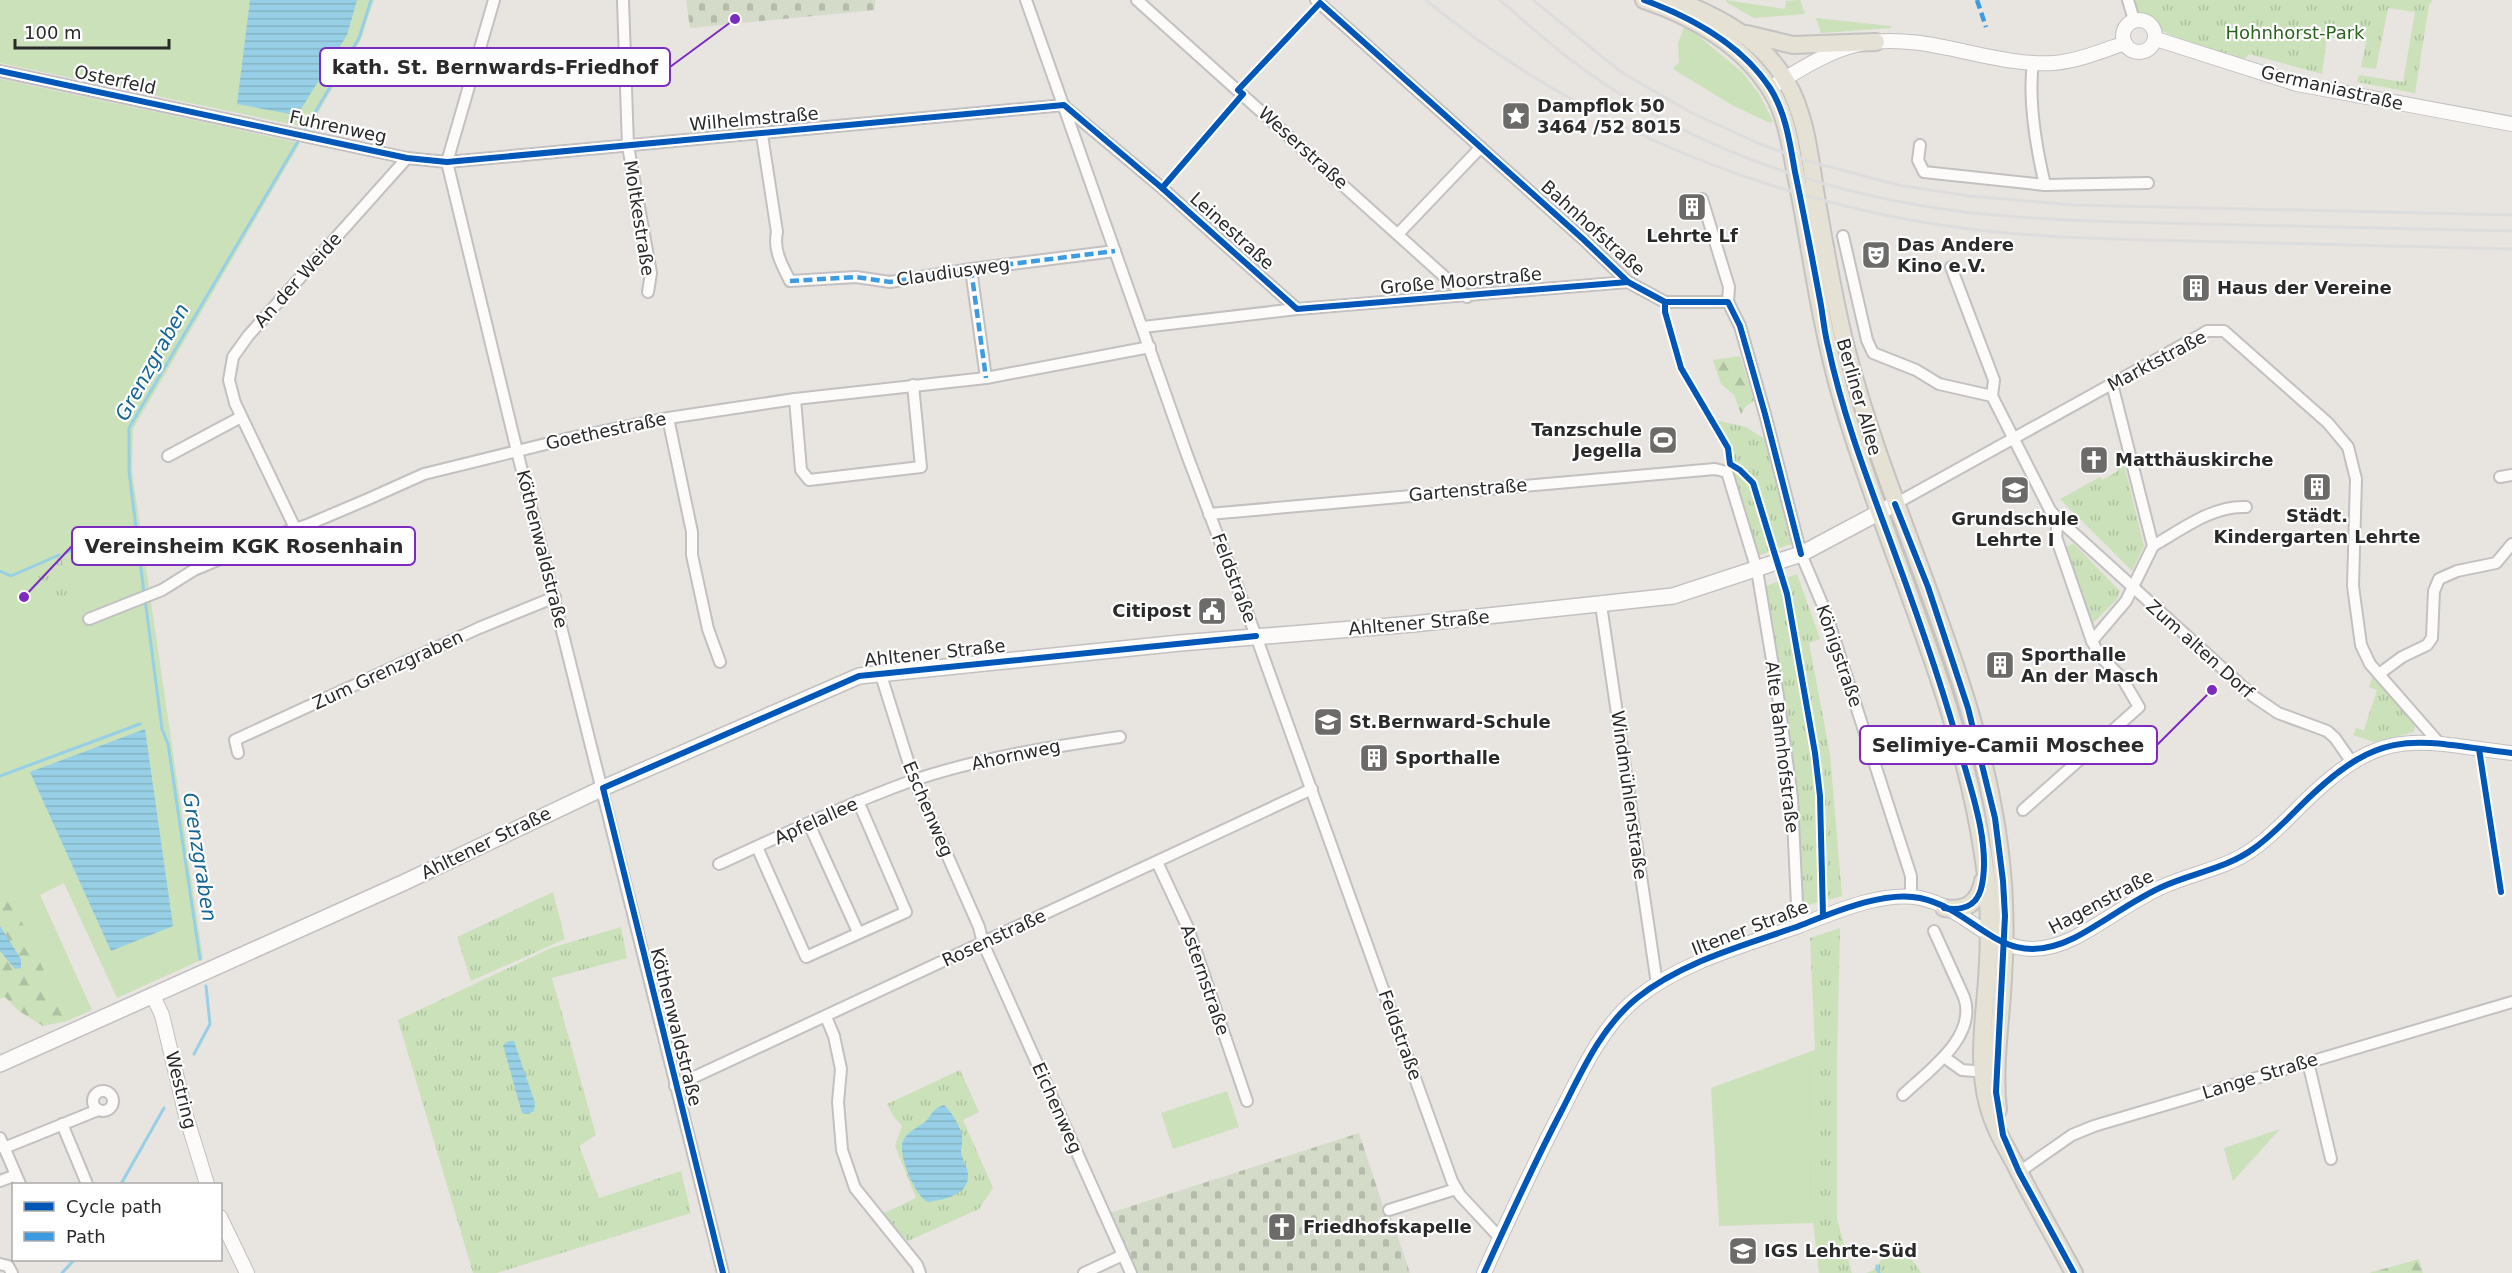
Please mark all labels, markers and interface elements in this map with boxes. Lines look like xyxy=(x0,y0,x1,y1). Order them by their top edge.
scale bar xyxy=(15,12,170,50)
text: 100 m xyxy=(24,22,82,43)
park label: Hohnhorst-Park xyxy=(2225,22,2365,43)
callout: kath. St. Bernwards-Friedhof xyxy=(320,48,670,86)
text: kath. St. Bernwards-Friedhof xyxy=(332,55,659,79)
street label: Osterfeld xyxy=(72,61,158,98)
street label: Germaniastraße xyxy=(2259,61,2405,114)
place label: Dampflok 50 3464 /52 8015 xyxy=(1537,95,1681,137)
place icon: Dampflok 50 3464 /52 8015 xyxy=(1500,100,1532,132)
street label: Wilhelmstraße xyxy=(688,102,819,135)
street label: Weserstraße xyxy=(1254,102,1352,193)
street label: Fuhrenweg xyxy=(288,106,389,147)
street label: Moltkestraße xyxy=(620,159,659,277)
street label: Bahnhofstraße xyxy=(1537,176,1649,280)
street label: Leinestraße xyxy=(1186,188,1279,274)
building icon: Lehrte Lf xyxy=(1676,191,1708,223)
place label: Lehrte Lf xyxy=(1646,225,1738,246)
street label: An der Weide xyxy=(250,228,346,331)
place label: Das Andere Kino e.V. xyxy=(1897,234,2014,276)
theatre icon: Das Andere Kino e.V. xyxy=(1860,239,1892,271)
street label: Claudiusweg xyxy=(895,253,1011,290)
street label: Große Moorstraße xyxy=(1379,263,1543,298)
building icon: Haus der Vereine xyxy=(2180,272,2212,304)
place label: Haus der Vereine xyxy=(2217,277,2392,298)
water label: Grenzgraben xyxy=(110,299,194,425)
street label: Marktstraße xyxy=(2104,326,2210,395)
street label: Berliner Allee xyxy=(1833,336,1886,458)
street label: Goethestraße xyxy=(544,407,668,454)
place label: Tanzschule Jegella xyxy=(1531,419,1642,461)
sports icon: Tanzschule Jegella xyxy=(1647,424,1679,456)
church icon: Matthäuskirche xyxy=(2078,444,2110,476)
place label: Matthäuskirche xyxy=(2115,449,2273,470)
street label: Köthenwaldstraße xyxy=(513,468,572,630)
building icon: Städt. Kindergarten Lehrte xyxy=(2301,471,2333,503)
street label: Gartenstraße xyxy=(1408,474,1528,505)
school or university icon: Grundschule Lehrte I xyxy=(1999,474,2031,506)
place label: Städt. Kindergarten Lehrte xyxy=(2214,505,2420,547)
place label: Grundschule Lehrte I xyxy=(1951,508,2079,550)
callout: Vereinsheim KGK Rosenhain xyxy=(72,527,415,565)
street label: Feldstraße xyxy=(1208,530,1261,626)
text: Vereinsheim KGK Rosenhain xyxy=(85,534,403,558)
public building icon: Citipost xyxy=(1196,595,1228,627)
street label: Zum alten Dorf xyxy=(2142,595,2259,703)
place label: Citipost xyxy=(1112,600,1191,621)
street label: Königstraße xyxy=(1812,602,1867,710)
street label: Ahltener Straße xyxy=(1347,606,1491,639)
street label: Zum Grenzgraben xyxy=(309,625,466,714)
street label: Ahltener Straße xyxy=(863,635,1007,670)
place label: Sporthalle An der Masch xyxy=(2021,644,2159,686)
building icon: Sporthalle An der Masch xyxy=(1984,649,2016,681)
street label: Alte Bahnhofstraße xyxy=(1762,660,1803,834)
school or university icon: St.Bernward-Schule xyxy=(1312,706,1344,738)
street label: Windmühlenstraße xyxy=(1607,709,1652,881)
place label: St.Bernward-Schule xyxy=(1349,711,1551,732)
callout: Selimiye-Camii Moschee xyxy=(1860,726,2157,764)
text: Selimiye-Camii Moschee xyxy=(1872,733,2144,757)
street label: Ahornweg xyxy=(969,735,1062,774)
building icon: Sporthalle xyxy=(1358,742,1390,774)
place label: Sporthalle xyxy=(1395,747,1500,768)
street label: Eschenweg xyxy=(899,758,958,860)
water label: Grenzgraben xyxy=(178,791,222,923)
street label: Apfelallee xyxy=(771,793,861,848)
street label: Ahltener Straße xyxy=(417,802,554,883)
street label: Hagenstraße xyxy=(2045,865,2157,938)
street label: Iltener Straße xyxy=(1688,896,1811,959)
street label: Rosenstraße xyxy=(939,904,1049,971)
street label: Asternstraße xyxy=(1177,922,1234,1038)
street label: Köthenwaldstraße xyxy=(647,946,706,1108)
street label: Feldstraße xyxy=(1375,987,1426,1083)
street label: Lange Straße xyxy=(2199,1048,2320,1103)
street label: Westring xyxy=(162,1049,201,1131)
street label: Eichenweg xyxy=(1028,1059,1087,1157)
legend xyxy=(12,1183,222,1261)
text: Cycle path xyxy=(66,1196,162,1217)
church icon: Friedhofskapelle xyxy=(1266,1211,1298,1243)
place label: Friedhofskapelle xyxy=(1303,1216,1472,1237)
text: Path xyxy=(66,1226,106,1247)
school or university icon: IGS Lehrte-Süd xyxy=(1727,1235,1759,1267)
place label: IGS Lehrte-Süd xyxy=(1764,1240,1917,1261)

